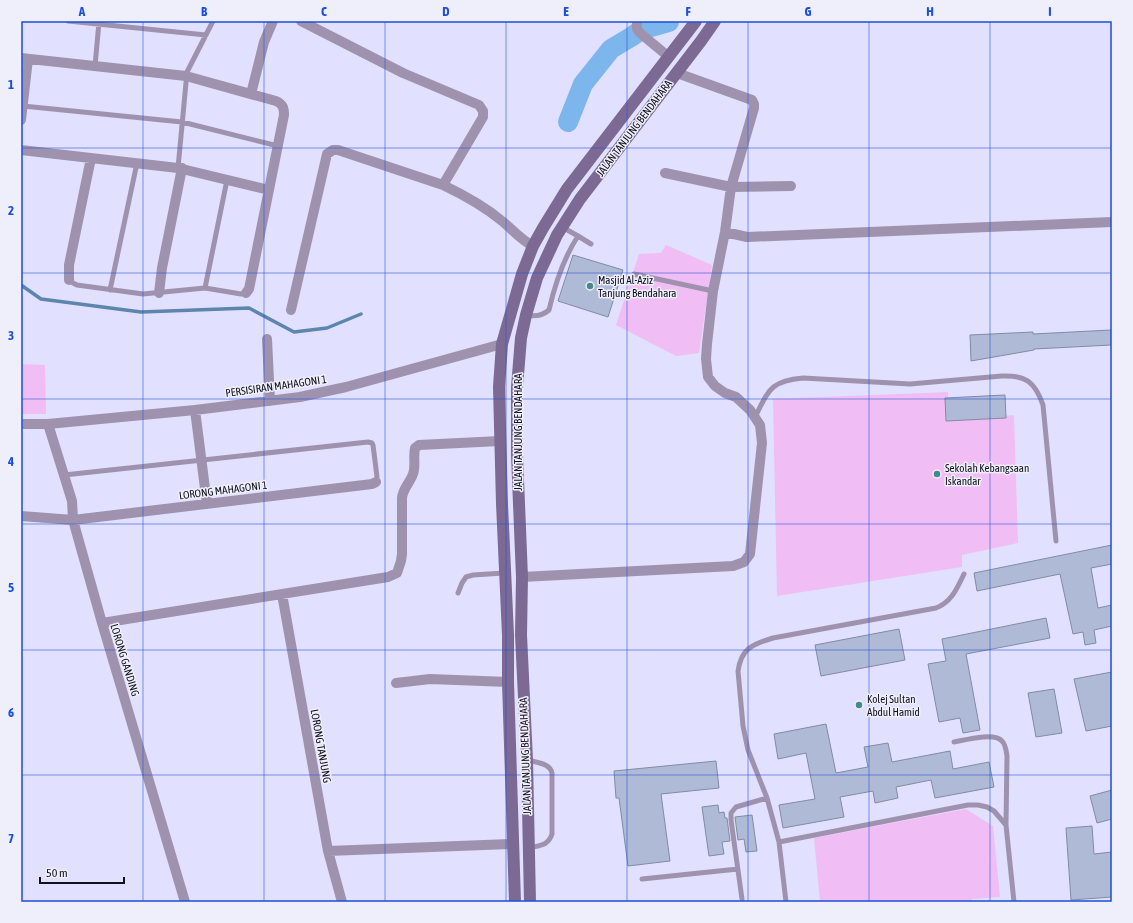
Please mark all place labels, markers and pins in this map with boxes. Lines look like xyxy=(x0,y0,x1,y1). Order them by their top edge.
place label: Masjid Al-Aziz Tanjung Bendahara xyxy=(598,274,676,299)
marker: Masjid Al-Aziz Tanjung Bendahara xyxy=(585,281,595,291)
place label: Sekolah Kebangsaan Iskandar xyxy=(945,462,1029,487)
marker: Sekolah Kebangsaan Iskandar xyxy=(932,469,942,479)
place label: Kolej Sultan Abdul Hamid xyxy=(867,693,920,718)
marker: Kolej Sultan Abdul Hamid xyxy=(854,700,864,710)

